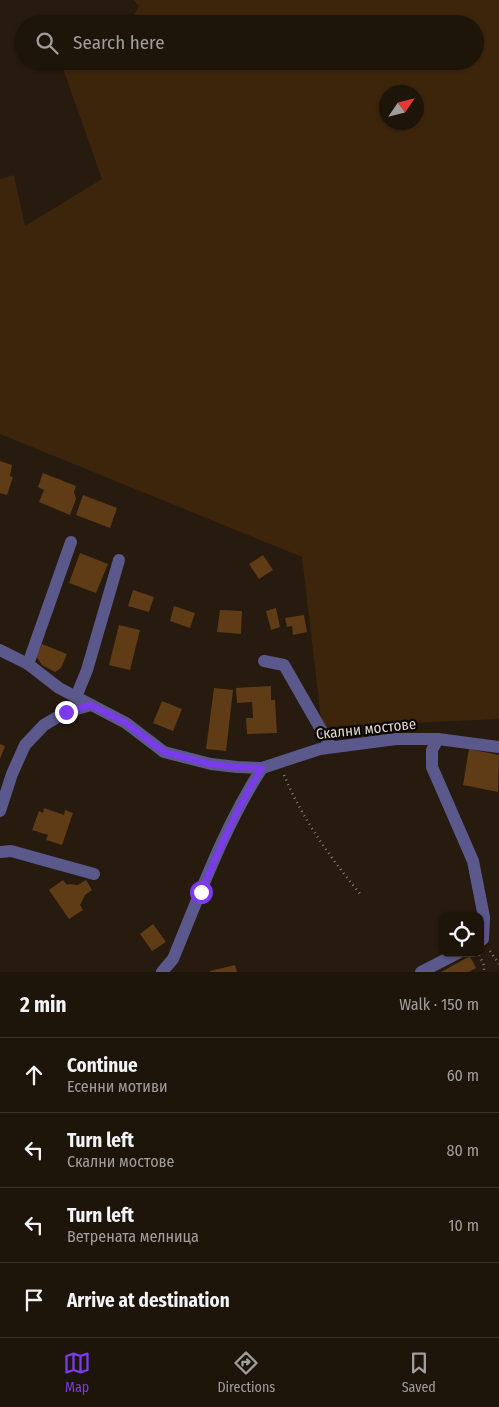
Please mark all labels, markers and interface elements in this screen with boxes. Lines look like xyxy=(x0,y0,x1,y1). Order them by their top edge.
search box xyxy=(15,15,484,70)
icon: search xyxy=(33,29,61,57)
text: Search here xyxy=(73,31,165,54)
north arrow xyxy=(379,85,424,130)
route end xyxy=(55,701,78,724)
street label: Скални мостове xyxy=(315,715,417,743)
route start xyxy=(190,881,213,904)
map controls xyxy=(439,912,484,957)
button: locate xyxy=(439,912,484,957)
text: 2 min xyxy=(20,992,67,1018)
text: Walk · 150 m xyxy=(399,995,479,1014)
text: Continue xyxy=(67,1054,138,1077)
icon: ahead xyxy=(20,1061,48,1089)
text: 60 m xyxy=(447,1066,479,1085)
text: Есенни мотиви xyxy=(67,1077,168,1096)
text: Turn left xyxy=(67,1129,134,1152)
icon: left xyxy=(20,1136,48,1164)
text: 80 m xyxy=(447,1141,479,1160)
text: Скални мостове xyxy=(67,1152,175,1171)
text: Turn left xyxy=(67,1204,134,1227)
icon: left xyxy=(20,1211,48,1239)
text: 10 m xyxy=(448,1216,479,1235)
text: Ветрената мелница xyxy=(67,1227,199,1246)
icon: arrive xyxy=(20,1286,48,1314)
text: Arrive at destination xyxy=(67,1289,230,1312)
tab: Map xyxy=(63,1349,91,1396)
tab: Directions xyxy=(217,1349,275,1396)
tab: Saved xyxy=(402,1349,436,1396)

